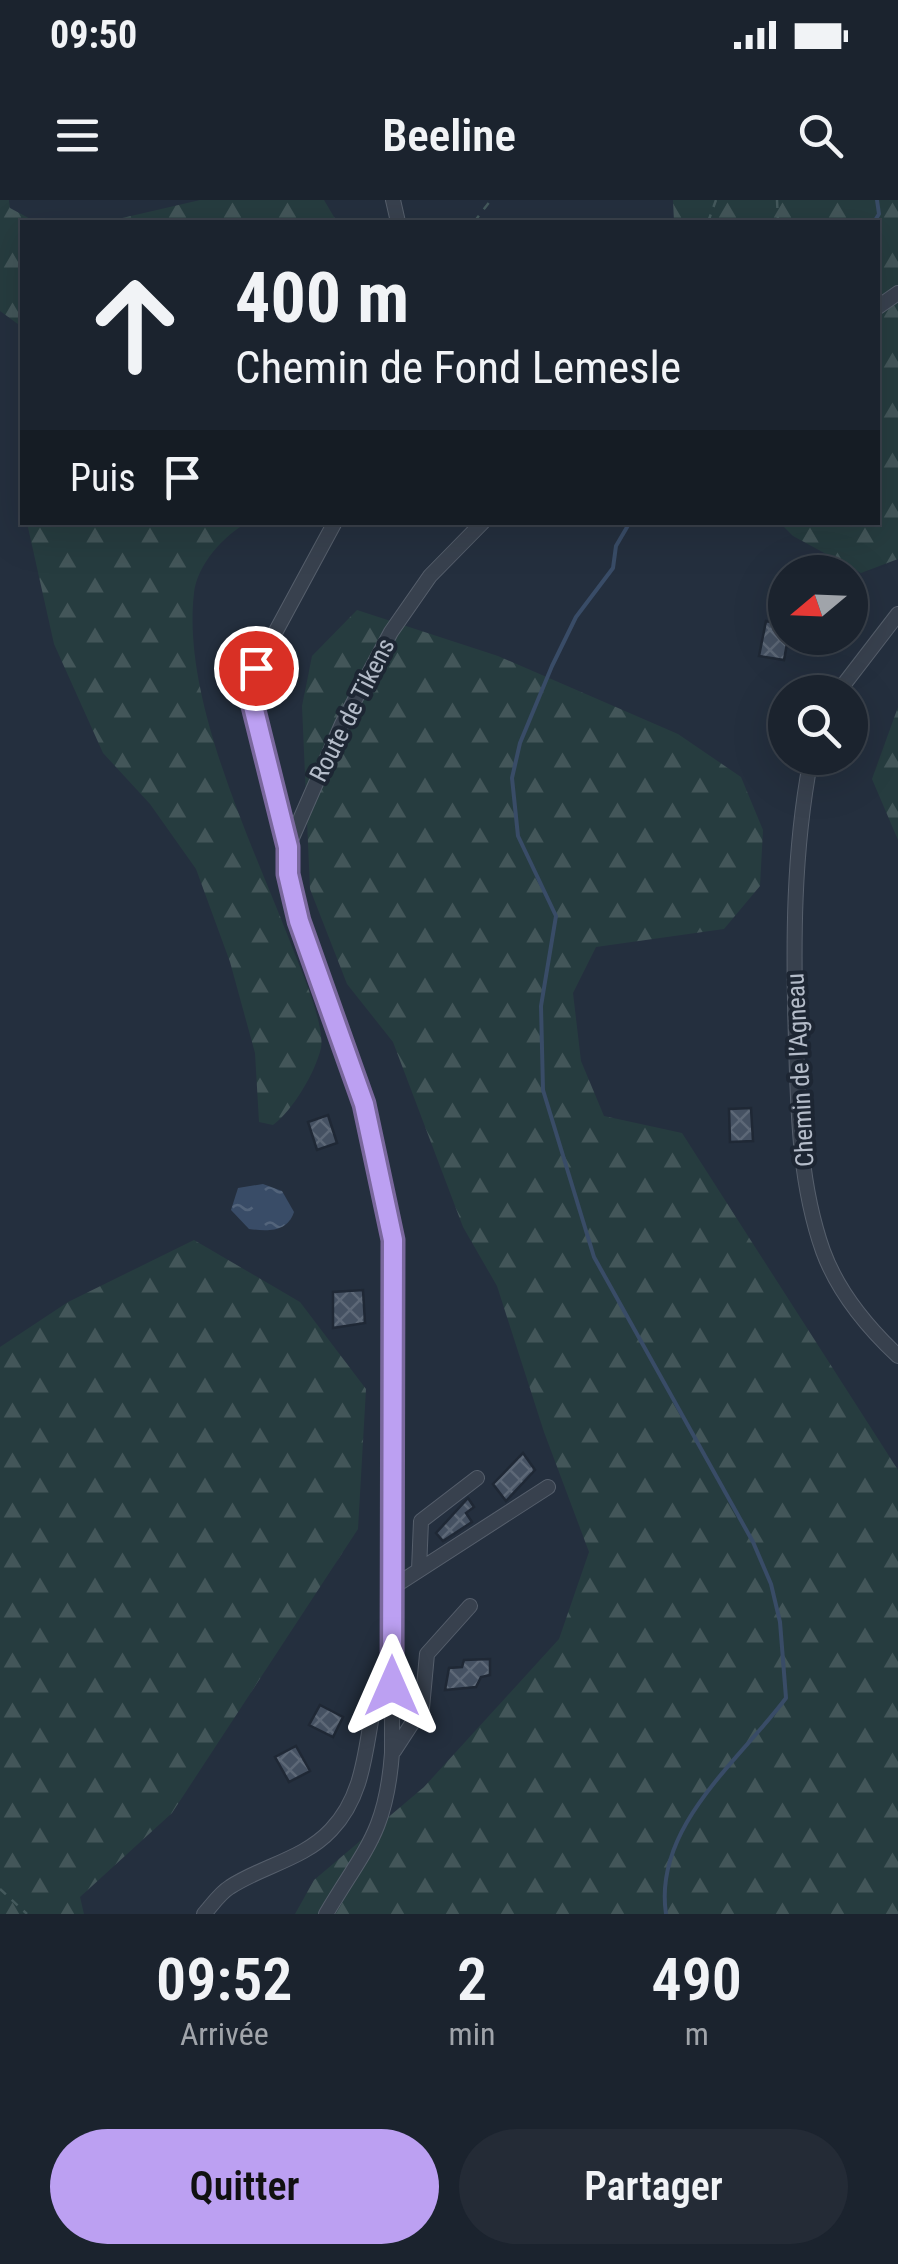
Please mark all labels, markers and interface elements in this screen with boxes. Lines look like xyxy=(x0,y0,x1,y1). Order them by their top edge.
text: 09:50 xyxy=(50,13,137,57)
icon: menu xyxy=(50,108,105,163)
icon: search xyxy=(793,108,848,163)
text: Beeline xyxy=(382,109,516,162)
text: 400 m xyxy=(235,257,409,339)
icon: ahead xyxy=(70,260,200,390)
text: Chemin de Fond Lemesle xyxy=(235,341,681,394)
icon: arrive xyxy=(155,450,210,505)
text: Puis xyxy=(70,456,135,500)
north arrow xyxy=(768,555,868,655)
map controls xyxy=(768,555,868,775)
pin xyxy=(214,626,299,711)
street label: Route de Tikens xyxy=(303,633,401,787)
icon: arrive xyxy=(229,641,284,696)
button: search xyxy=(768,675,868,775)
street label: Chemin de l’Agneau xyxy=(780,972,820,1168)
position arrow xyxy=(340,1634,444,1738)
text: 09:52 xyxy=(156,1944,293,2015)
text: 2 xyxy=(457,1944,487,2015)
text: 490 xyxy=(651,1944,742,2015)
text: Arrivée xyxy=(180,2015,269,2053)
text: min xyxy=(449,2015,495,2053)
text: m xyxy=(685,2015,709,2053)
button: Quitter xyxy=(50,2129,439,2244)
button: Partager xyxy=(459,2129,848,2244)

